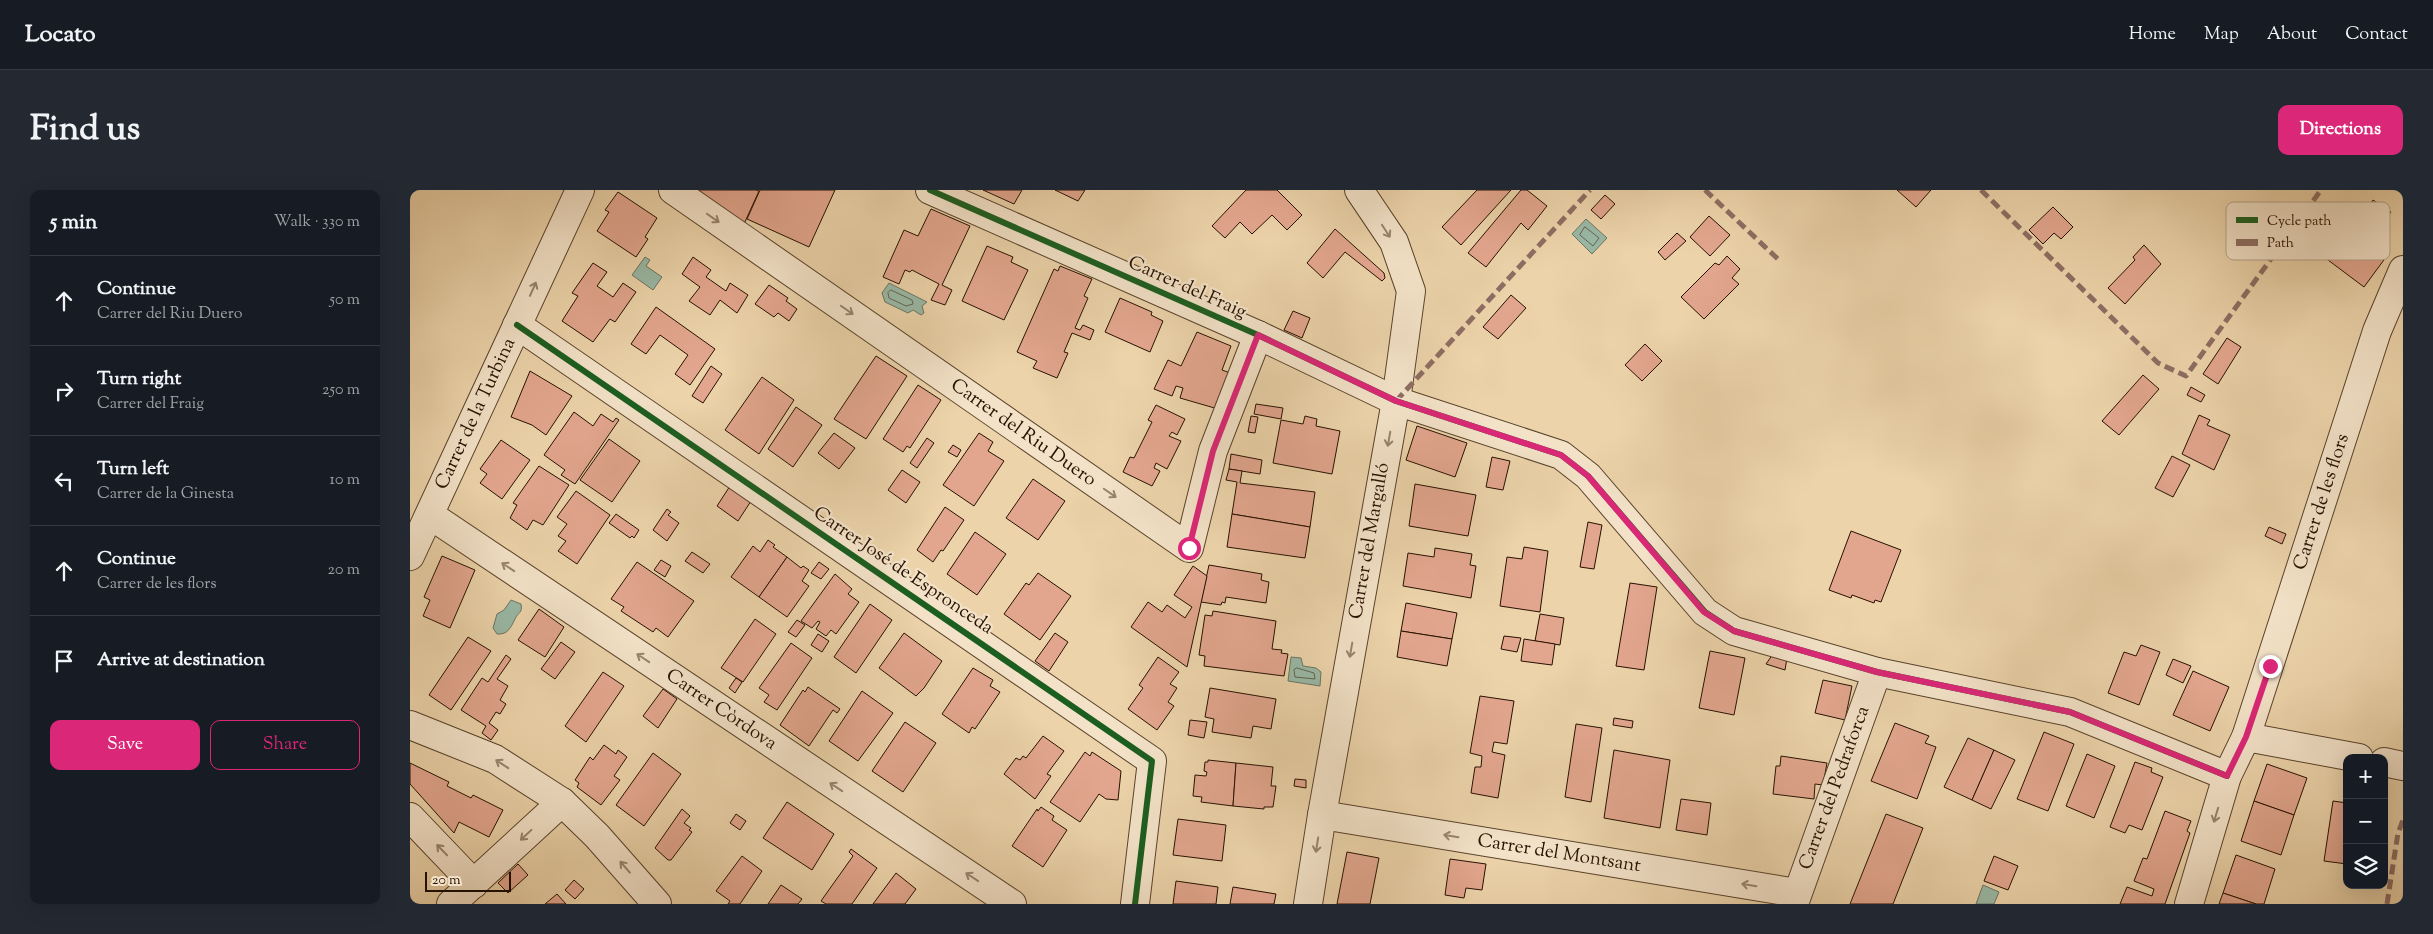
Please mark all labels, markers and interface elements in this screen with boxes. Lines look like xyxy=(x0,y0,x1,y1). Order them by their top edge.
text: Locato xyxy=(25,18,96,52)
text: Home xyxy=(2129,22,2176,48)
text: Map xyxy=(2204,22,2239,48)
text: About xyxy=(2267,22,2317,48)
text: Contact xyxy=(2345,22,2408,48)
text: Find us xyxy=(30,105,140,156)
button: Directions xyxy=(2278,105,2403,155)
legend xyxy=(2226,202,2390,260)
text: 5 min xyxy=(50,208,97,238)
text: Walk · 330 m xyxy=(274,211,360,234)
text: Cycle path xyxy=(2267,212,2331,232)
one-way arrow xyxy=(706,213,720,223)
one-way arrow xyxy=(1381,223,1391,237)
text: Path xyxy=(2267,234,2294,254)
street label: Carrer del Fraig xyxy=(1123,250,1251,326)
text: Continue xyxy=(97,276,176,303)
one-way arrow xyxy=(529,282,539,297)
icon: ahead xyxy=(50,287,78,315)
text: 50 m xyxy=(329,289,360,312)
text: Carrer del Riu Duero xyxy=(97,303,243,326)
one-way arrow xyxy=(839,305,853,315)
street label: Carrer de la Turbina xyxy=(429,333,523,494)
text: Turn right xyxy=(97,366,181,393)
street label: Carrer del Riu Duero xyxy=(944,372,1102,494)
icon: right xyxy=(50,377,78,405)
text: 250 m xyxy=(322,379,360,402)
text: Carrer del Fraig xyxy=(97,393,204,416)
one-way arrow xyxy=(1383,430,1393,446)
street label: Carrer de les flors xyxy=(2287,430,2357,574)
text: Turn left xyxy=(97,456,169,483)
street label: Carrer del Margalló xyxy=(1343,461,1397,621)
icon: left xyxy=(50,467,78,495)
text: 10 m xyxy=(330,469,360,492)
text: Carrer de la Ginesta xyxy=(97,483,234,506)
one-way arrow xyxy=(1103,488,1117,498)
street label: Carrer José de Espronceda xyxy=(807,500,999,642)
route start xyxy=(1178,537,1201,560)
text: Continue xyxy=(97,546,176,573)
icon: ahead xyxy=(50,557,78,585)
text: 20 m xyxy=(327,559,360,582)
one-way arrow xyxy=(501,562,515,572)
text: Carrer de les flors xyxy=(97,573,217,596)
one-way arrow xyxy=(1346,642,1355,658)
icon: arrive xyxy=(50,647,78,675)
text: Arrive at destination xyxy=(97,647,265,674)
one-way arrow xyxy=(636,652,650,663)
route end xyxy=(2259,655,2282,678)
street label: Carrer Còrdova xyxy=(660,663,782,757)
street label: Carrer del Pedraforca xyxy=(1793,702,1877,874)
button: Save xyxy=(50,720,200,770)
button: Share xyxy=(210,720,360,770)
map controls xyxy=(2343,754,2388,889)
button: + xyxy=(2343,754,2388,799)
one-way arrow xyxy=(495,758,509,768)
one-way arrow xyxy=(830,782,844,792)
button: − xyxy=(2343,799,2388,844)
one-way arrow xyxy=(2210,806,2220,822)
street label: Carrer del Montsant xyxy=(1475,828,1643,880)
one-way arrow xyxy=(520,829,533,841)
one-way arrow xyxy=(1443,831,1459,841)
one-way arrow xyxy=(1312,837,1322,853)
one-way arrow xyxy=(436,844,448,857)
button: layers xyxy=(2343,844,2388,889)
one-way arrow xyxy=(619,861,631,874)
scale bar xyxy=(425,869,511,892)
text: 20 m xyxy=(432,871,461,891)
one-way arrow xyxy=(965,872,979,882)
one-way arrow xyxy=(1742,879,1758,889)

